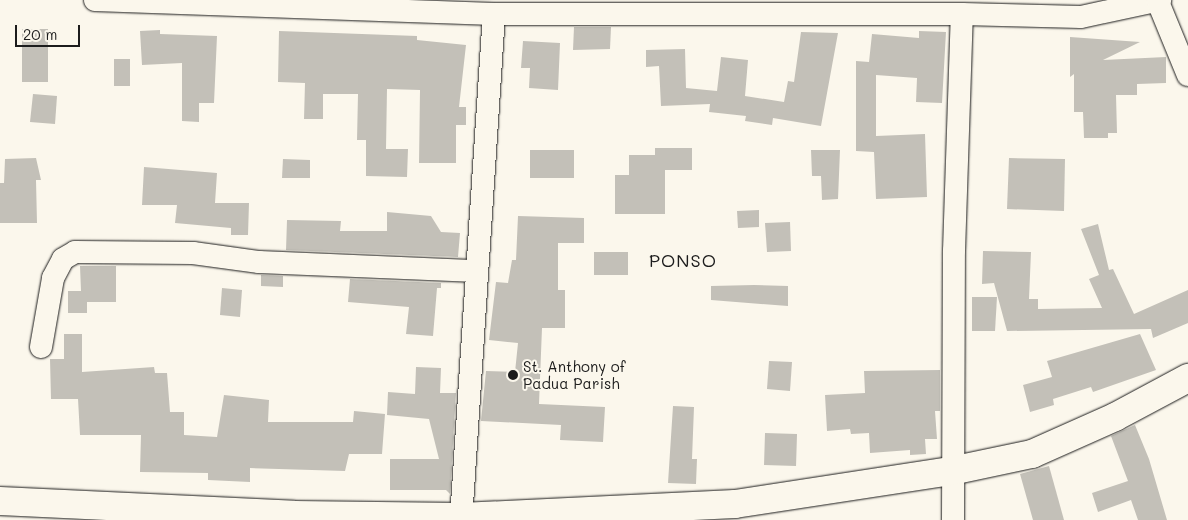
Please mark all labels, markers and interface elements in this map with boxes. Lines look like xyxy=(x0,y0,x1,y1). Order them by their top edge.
scale bar xyxy=(18,15,82,47)
text: 20 m xyxy=(23,24,57,44)
district label: PONSO xyxy=(648,249,718,271)
place label: St. Anthony of Padua Parish xyxy=(523,357,626,392)
marker: St. Anthony of Padua Parish xyxy=(507,369,519,381)

